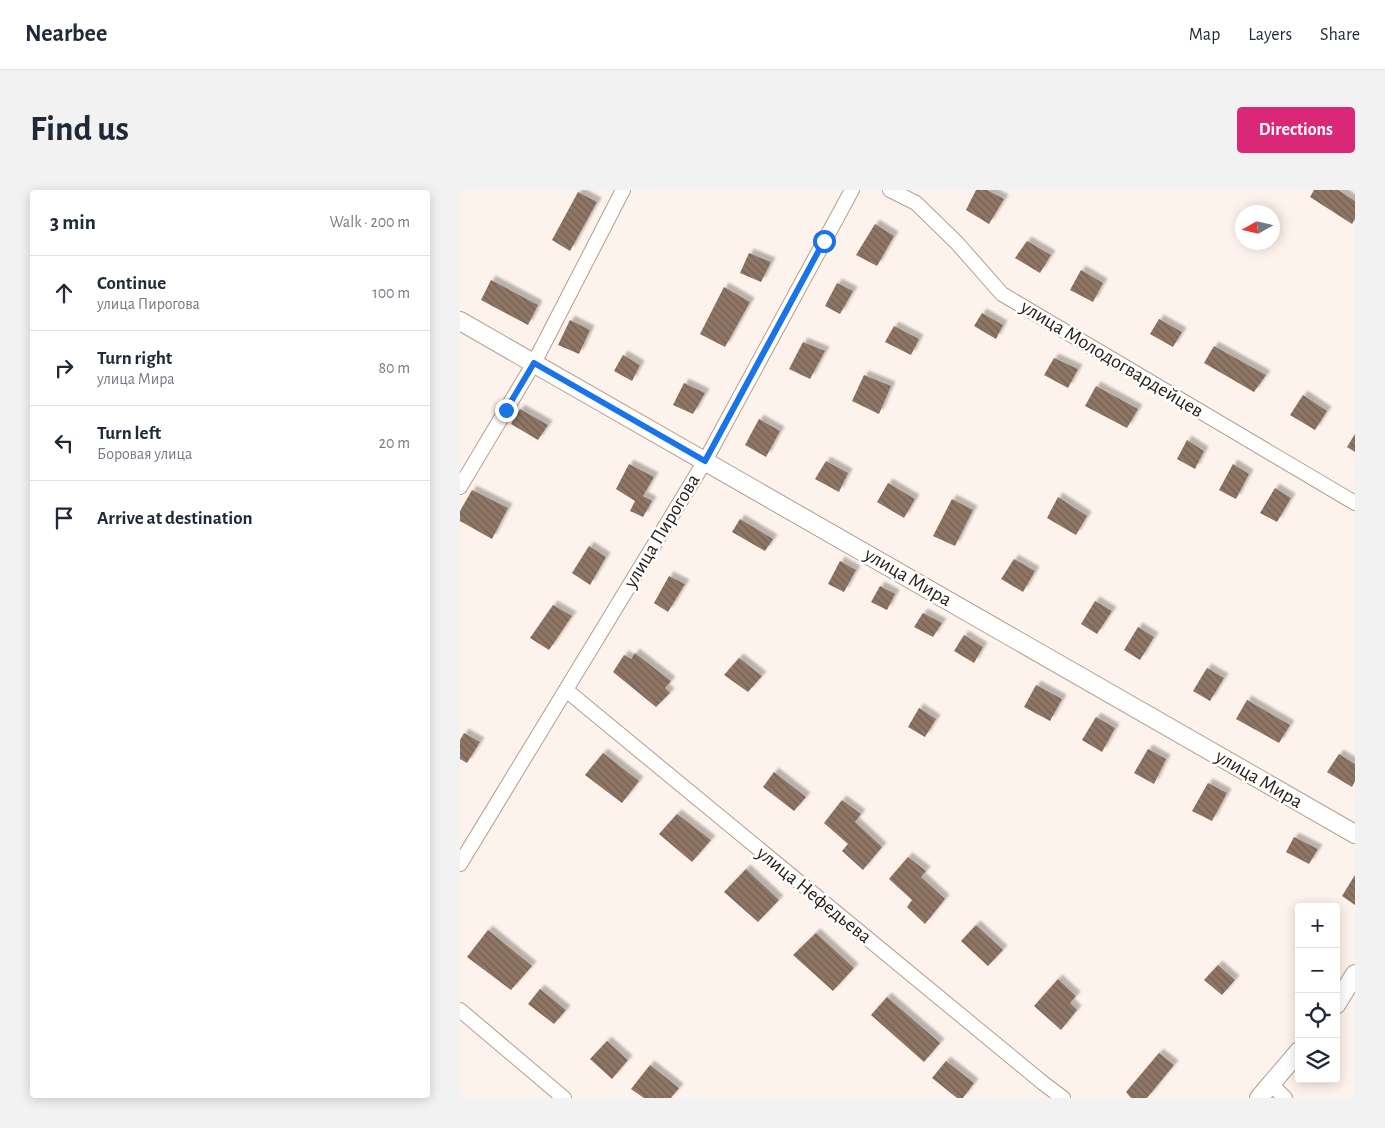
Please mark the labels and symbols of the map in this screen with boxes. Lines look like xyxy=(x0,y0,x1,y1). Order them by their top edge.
north arrow xyxy=(1235,205,1280,250)
route start xyxy=(813,230,836,253)
street label: улица Молодогвардейцев xyxy=(1016,296,1207,421)
route end xyxy=(495,399,518,422)
street label: улица Пирогова xyxy=(620,471,704,592)
street label: улица Мира xyxy=(860,544,955,610)
street label: улица Мира xyxy=(1211,746,1306,812)
street label: улица Нефедьева xyxy=(752,842,875,947)

